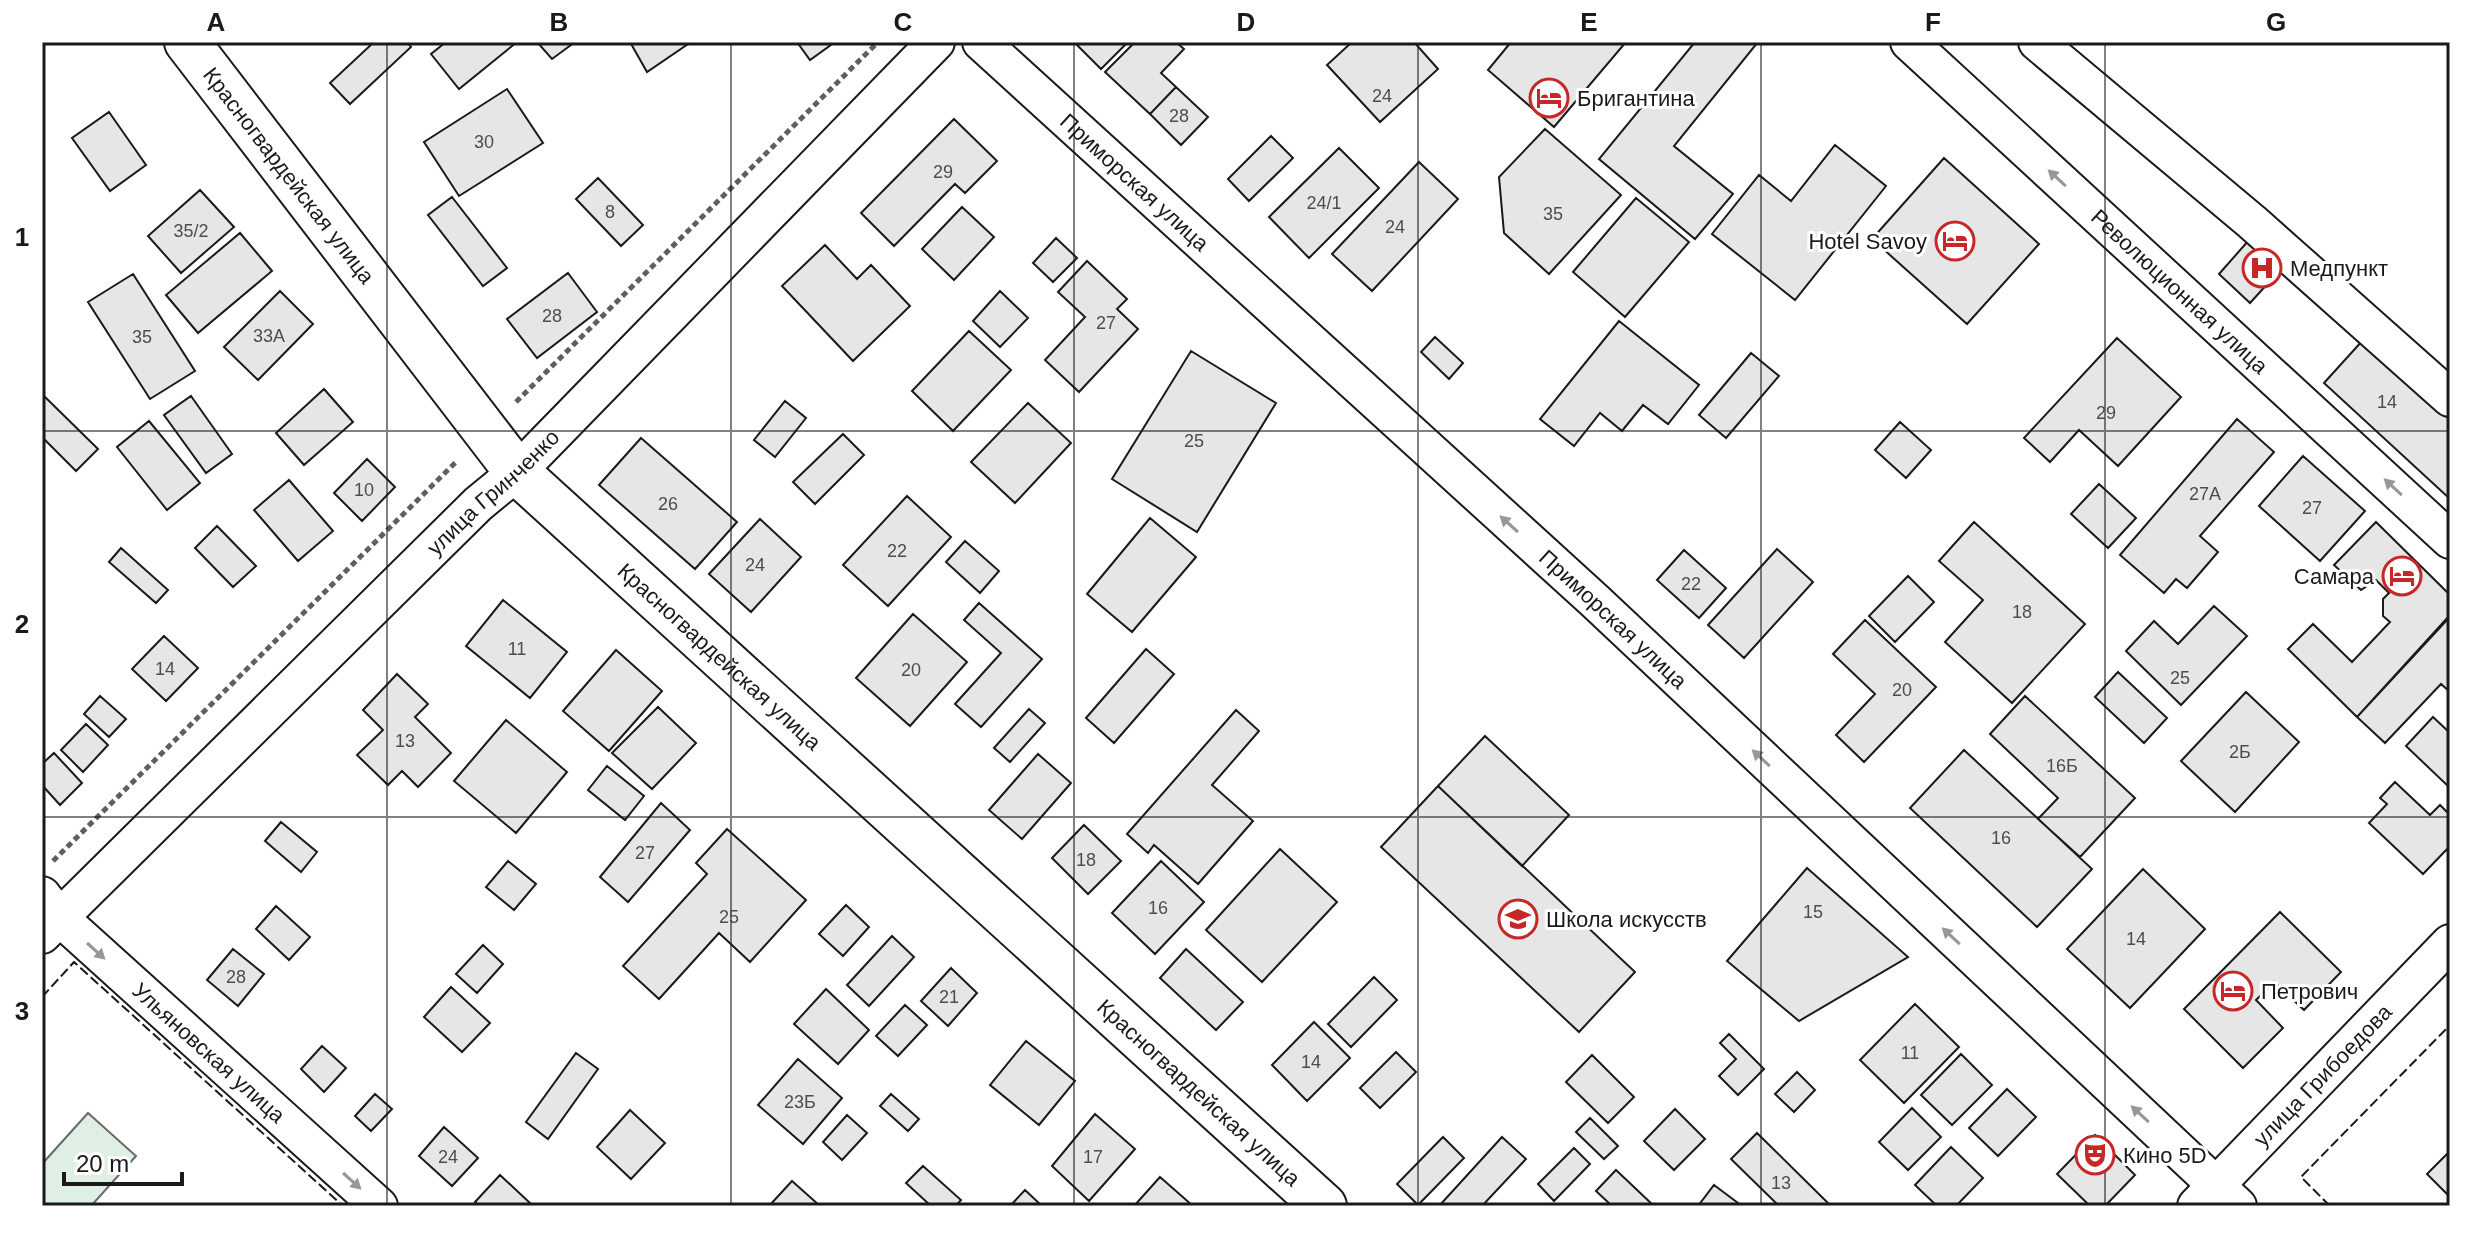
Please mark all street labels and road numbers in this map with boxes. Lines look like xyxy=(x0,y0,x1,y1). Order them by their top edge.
street label: Красногвардейская улица xyxy=(199,62,380,289)
street label: Приморская улица xyxy=(1055,108,1215,256)
street label: Революционная улица xyxy=(2086,204,2274,379)
street label: улица Гринченко xyxy=(421,424,564,560)
street label: Приморская улица xyxy=(1535,544,1693,694)
street label: Красногвардейская улица xyxy=(613,558,827,755)
street label: Ульяновская улица xyxy=(128,977,291,1128)
street label: Красногвардейская улица xyxy=(1092,994,1306,1191)
street label: улица Грибоедова xyxy=(2248,998,2397,1151)

